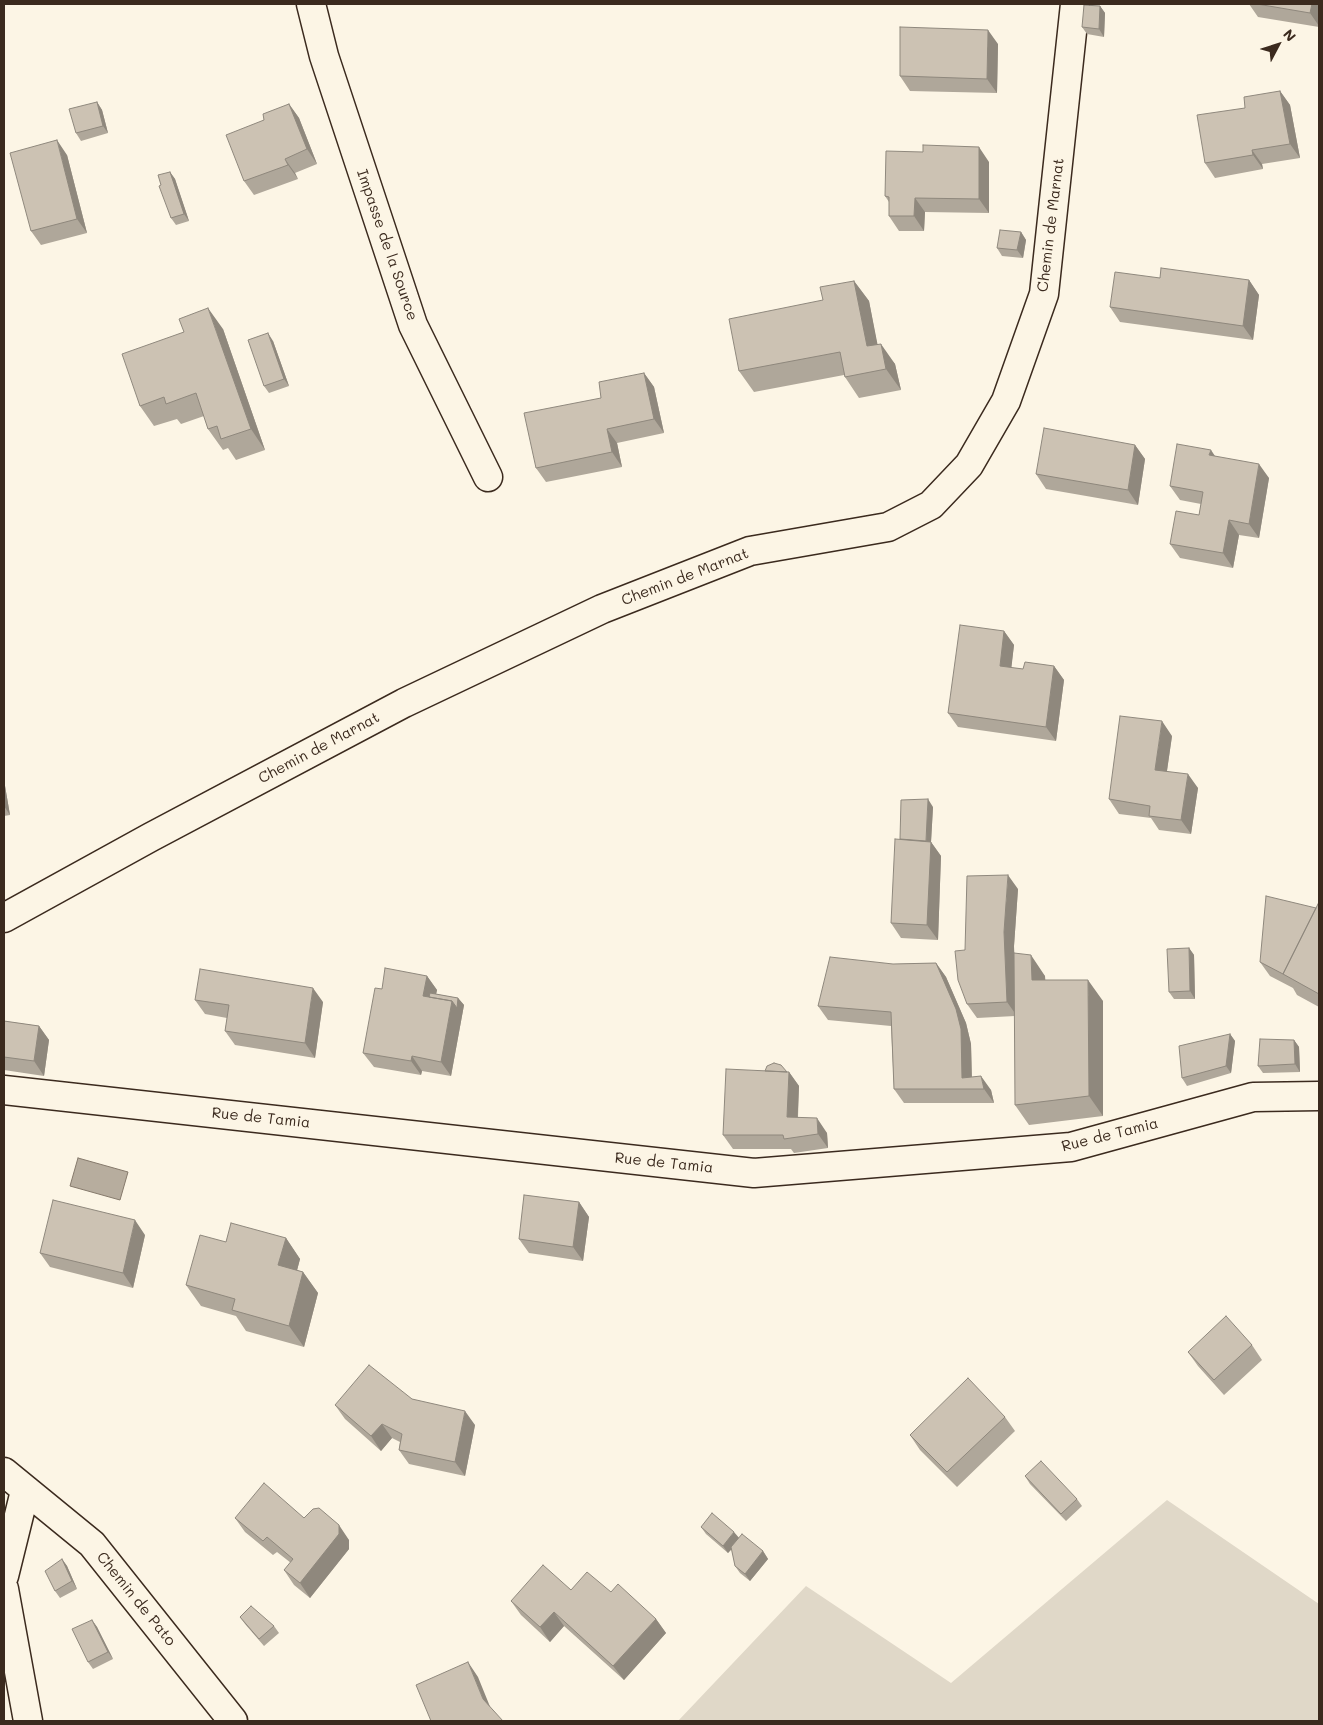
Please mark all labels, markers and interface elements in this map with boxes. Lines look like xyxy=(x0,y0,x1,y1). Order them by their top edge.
north arrow xyxy=(1253,20,1303,70)
text: N xyxy=(1279,25,1301,45)
street label: Chemin de Marnat xyxy=(1034,157,1068,293)
street label: Impasse de la Source xyxy=(353,167,421,323)
street label: Chemin de Marnat xyxy=(619,544,751,610)
street label: Chemin de Marnat xyxy=(255,708,383,788)
street label: Rue de Tamia xyxy=(211,1104,311,1132)
street label: Rue de Tamia xyxy=(1060,1114,1160,1156)
street label: Rue de Tamia xyxy=(614,1149,714,1177)
street label: Chemin de Pato xyxy=(93,1548,179,1650)

